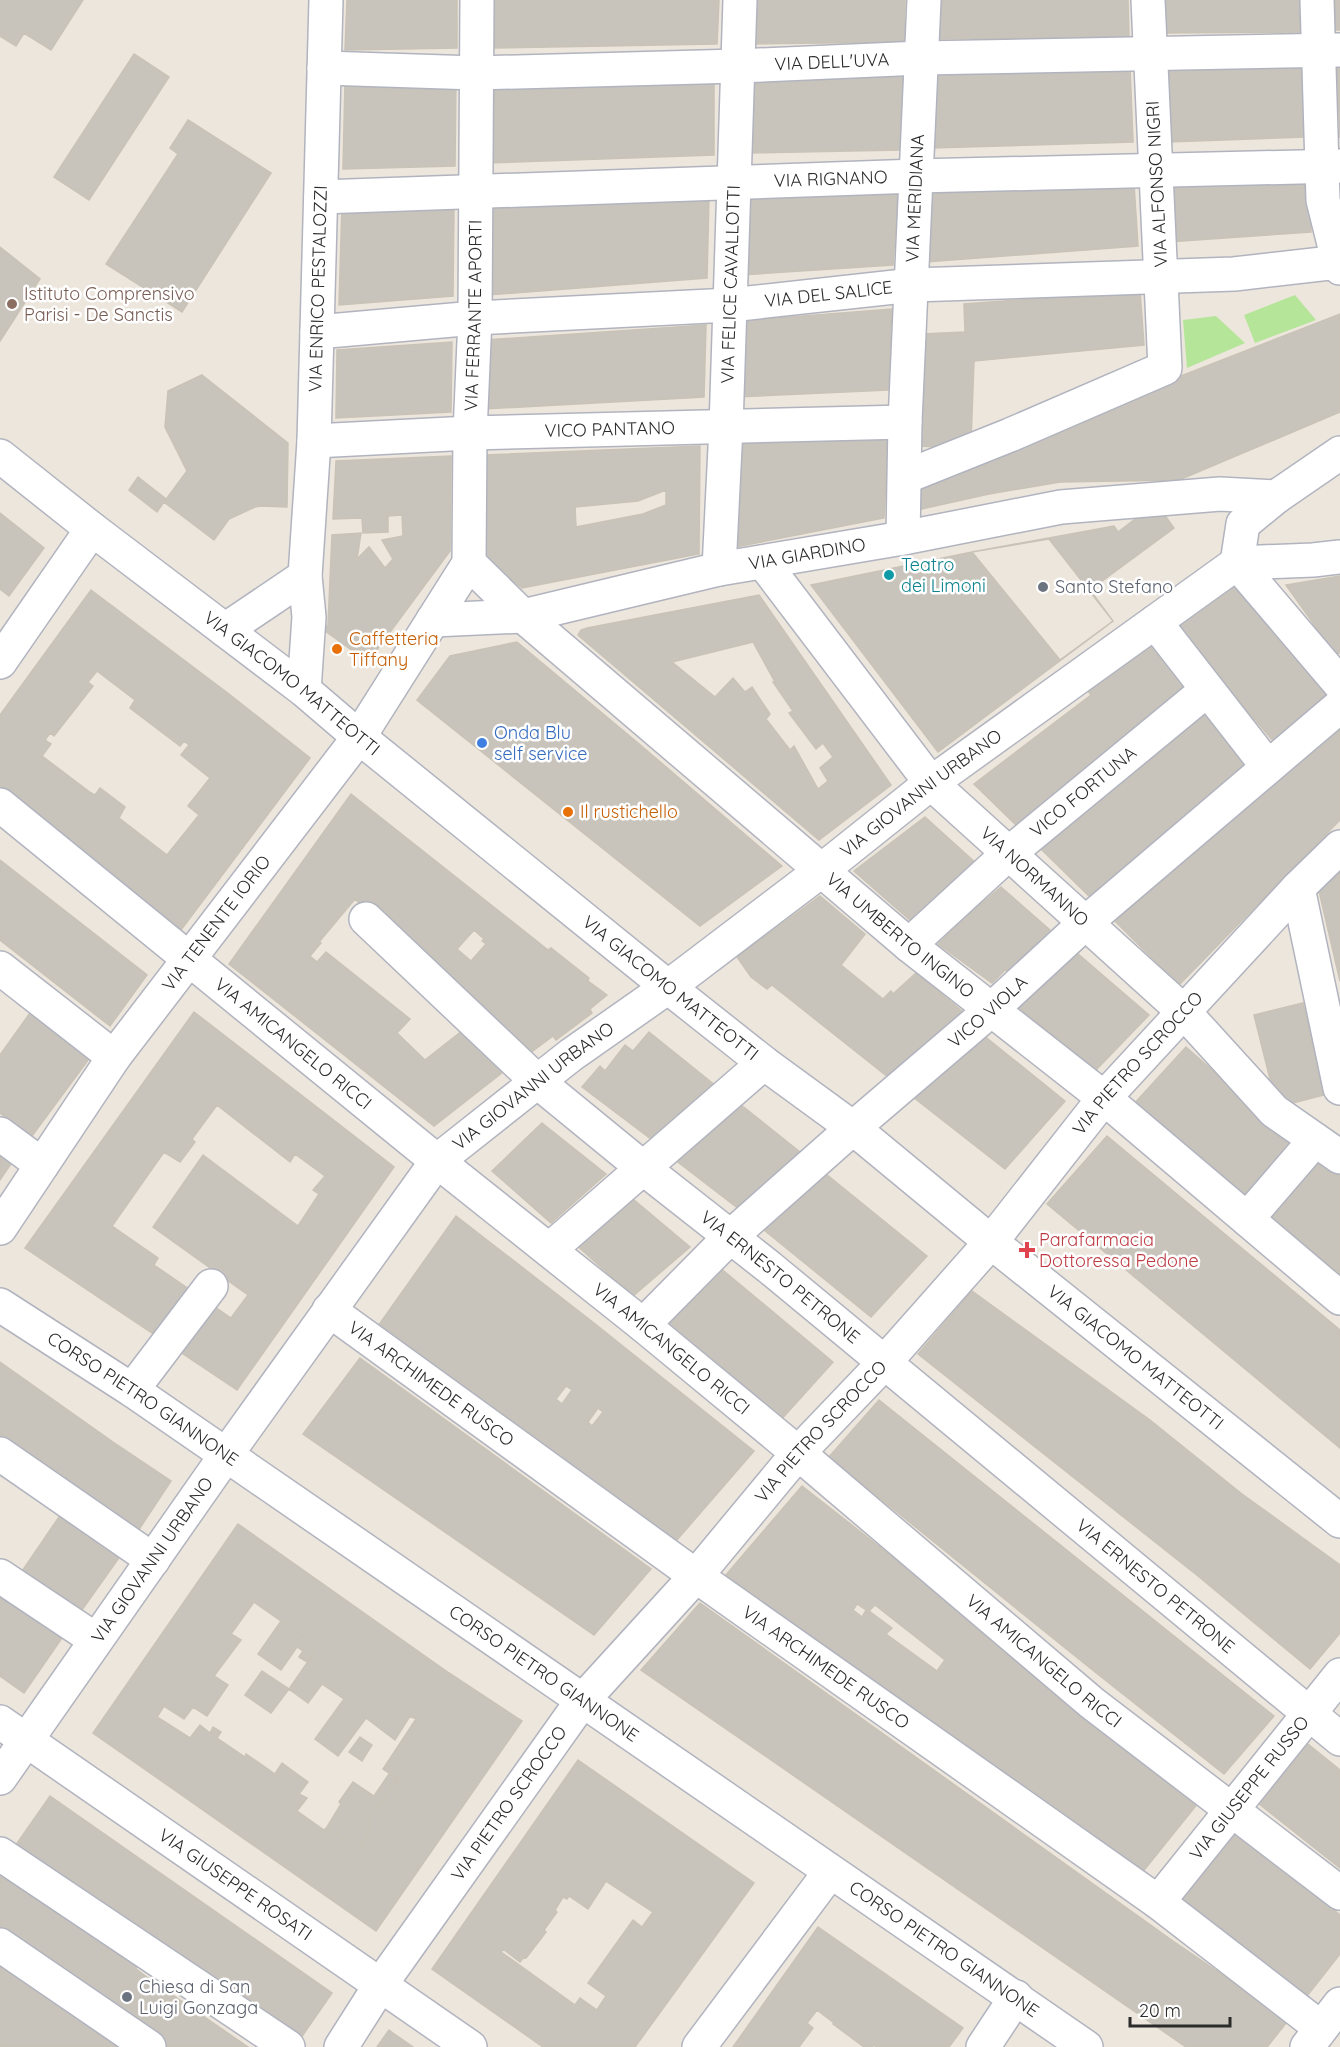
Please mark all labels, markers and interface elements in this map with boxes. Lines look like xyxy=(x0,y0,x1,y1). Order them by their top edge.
street label: VIA DELL'UVA xyxy=(774,47,890,75)
street label: VIA ALFONSO NIGRI xyxy=(1141,100,1172,268)
street label: VIA MERIDIANA xyxy=(900,133,929,263)
street label: VIA RIGNANO xyxy=(773,165,888,192)
street label: VIA ENRICO PESTALOZZI xyxy=(303,185,332,392)
street label: VIA FELICE CAVALLOTTI xyxy=(715,185,745,384)
street label: VIA FERRANTE APORTI xyxy=(459,220,487,412)
street label: VIA DEL SALICE xyxy=(763,275,894,312)
place label: Istituto Comprensivo Parisi - De Sanctis xyxy=(24,282,195,326)
marker: Istituto Comprensivo Parisi - De Sanctis xyxy=(5,297,19,311)
street label: VICO PANTANO xyxy=(544,416,675,442)
street label: VIA GIARDINO xyxy=(747,533,867,575)
place label: Teatro dei Limoni xyxy=(901,553,986,597)
marker: Teatro dei Limoni xyxy=(882,568,896,582)
place label: Santo Stefano xyxy=(1055,575,1173,598)
marker: Santo Stefano xyxy=(1036,580,1050,594)
street label: VIA GIACOMO MATTEOTTI xyxy=(199,606,385,760)
place label: Caffetteria Tiffany xyxy=(349,627,439,671)
marker: Caffetteria Tiffany xyxy=(330,642,344,656)
place label: Onda Blu self service xyxy=(494,721,587,765)
street label: VIA GIOVANNI URBANO xyxy=(835,724,1006,862)
marker: Onda Blu self service xyxy=(475,736,489,750)
street label: VICO FORTUNA xyxy=(1025,741,1141,842)
place label: Il rustichello xyxy=(580,800,678,823)
marker: Il rustichello xyxy=(561,805,575,819)
street label: VIA NORMANNO xyxy=(976,821,1094,931)
street label: VIA TENENTE IORIO xyxy=(157,850,275,996)
street label: VIA UMBERTO INGINO xyxy=(822,867,979,1003)
street label: VIA GIACOMO MATTEOTTI xyxy=(578,910,763,1065)
street label: VICO VIOLA xyxy=(943,970,1032,1053)
street label: VIA AMICANGELO RICCI xyxy=(210,973,377,1114)
street label: VIA PIETRO SCROCCO xyxy=(1067,987,1208,1140)
street label: VIA GIOVANNI URBANO xyxy=(448,1017,618,1155)
street label: VIA ERNESTO PETRONE xyxy=(696,1205,865,1348)
place label: Parafarmacia Dottoressa Pedone xyxy=(1039,1228,1199,1272)
marker: Parafarmacia Dottoressa Pedone xyxy=(1020,1243,1034,1257)
street label: VIA AMICANGELO RICCI xyxy=(588,1278,755,1420)
street label: VIA GIACOMO MATTEOTTI xyxy=(1043,1280,1229,1434)
street label: VIA ARCHIMEDE RUSCO xyxy=(344,1316,519,1451)
street label: CORSO PIETRO GIANNONE xyxy=(43,1326,243,1471)
street label: VIA PIETRO SCROCCO xyxy=(750,1355,891,1507)
street label: VIA GIOVANNI URBANO xyxy=(86,1472,218,1647)
street label: VIA ERNESTO PETRONE xyxy=(1072,1514,1240,1658)
street label: VIA AMICANGELO RICCI xyxy=(961,1589,1126,1733)
street label: CORSO PIETRO GIANNONE xyxy=(445,1600,643,1747)
street label: VIA ARCHIMEDE RUSCO xyxy=(738,1600,914,1734)
street label: VIA GIUSEPPE RUSSO xyxy=(1184,1711,1314,1865)
street label: VIA PIETRO SCROCCO xyxy=(446,1721,572,1885)
street label: VIA GIUSEPPE ROSATI xyxy=(154,1823,317,1945)
street label: CORSO PIETRO GIANNONE xyxy=(845,1875,1044,2022)
place label: Chiesa di San Luigi Gonzaga xyxy=(139,1975,258,2019)
marker: Chiesa di San Luigi Gonzaga xyxy=(120,1990,134,2004)
scale bar xyxy=(1130,1990,1230,2028)
text: 20 m xyxy=(1139,1999,1181,2022)

